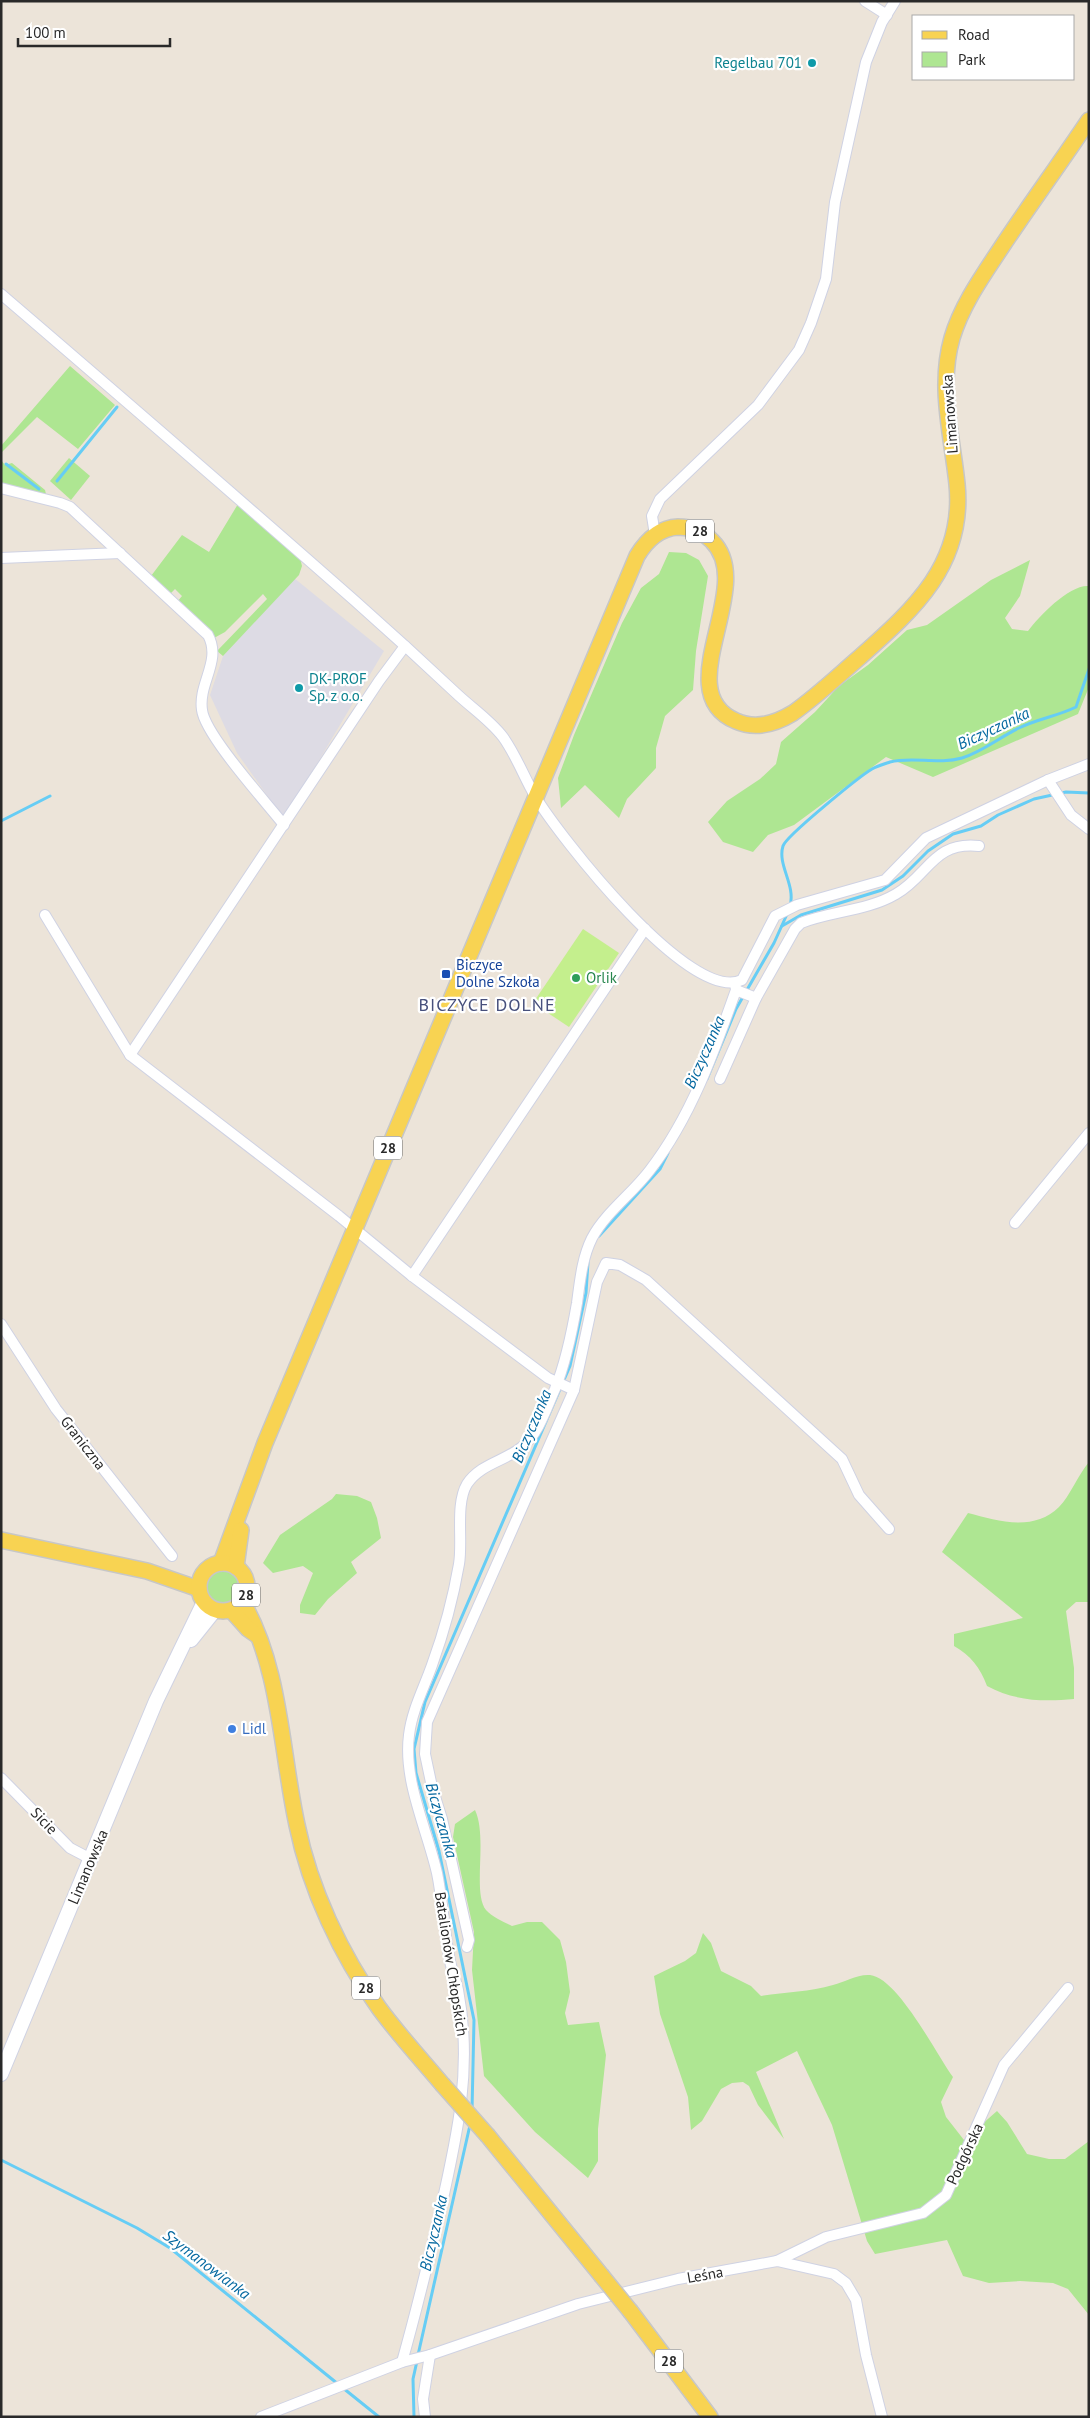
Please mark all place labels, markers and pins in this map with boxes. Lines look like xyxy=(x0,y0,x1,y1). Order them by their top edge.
place label: Regelbau 701 xyxy=(714,53,802,72)
marker: Regelbau 701 xyxy=(806,57,818,69)
place label: DK-PROF Sp. z o.o. xyxy=(309,669,367,705)
marker: DK-PROF Sp. z o.o. xyxy=(293,682,305,694)
place label: Biczyce Dolne Szkoła xyxy=(456,955,540,991)
marker: Biczyce Dolne Szkoła xyxy=(440,968,452,980)
place label: Orlik xyxy=(586,968,618,987)
marker: Orlik xyxy=(570,972,582,984)
place label: Lidl xyxy=(242,1719,267,1738)
marker: Lidl xyxy=(226,1723,238,1735)

